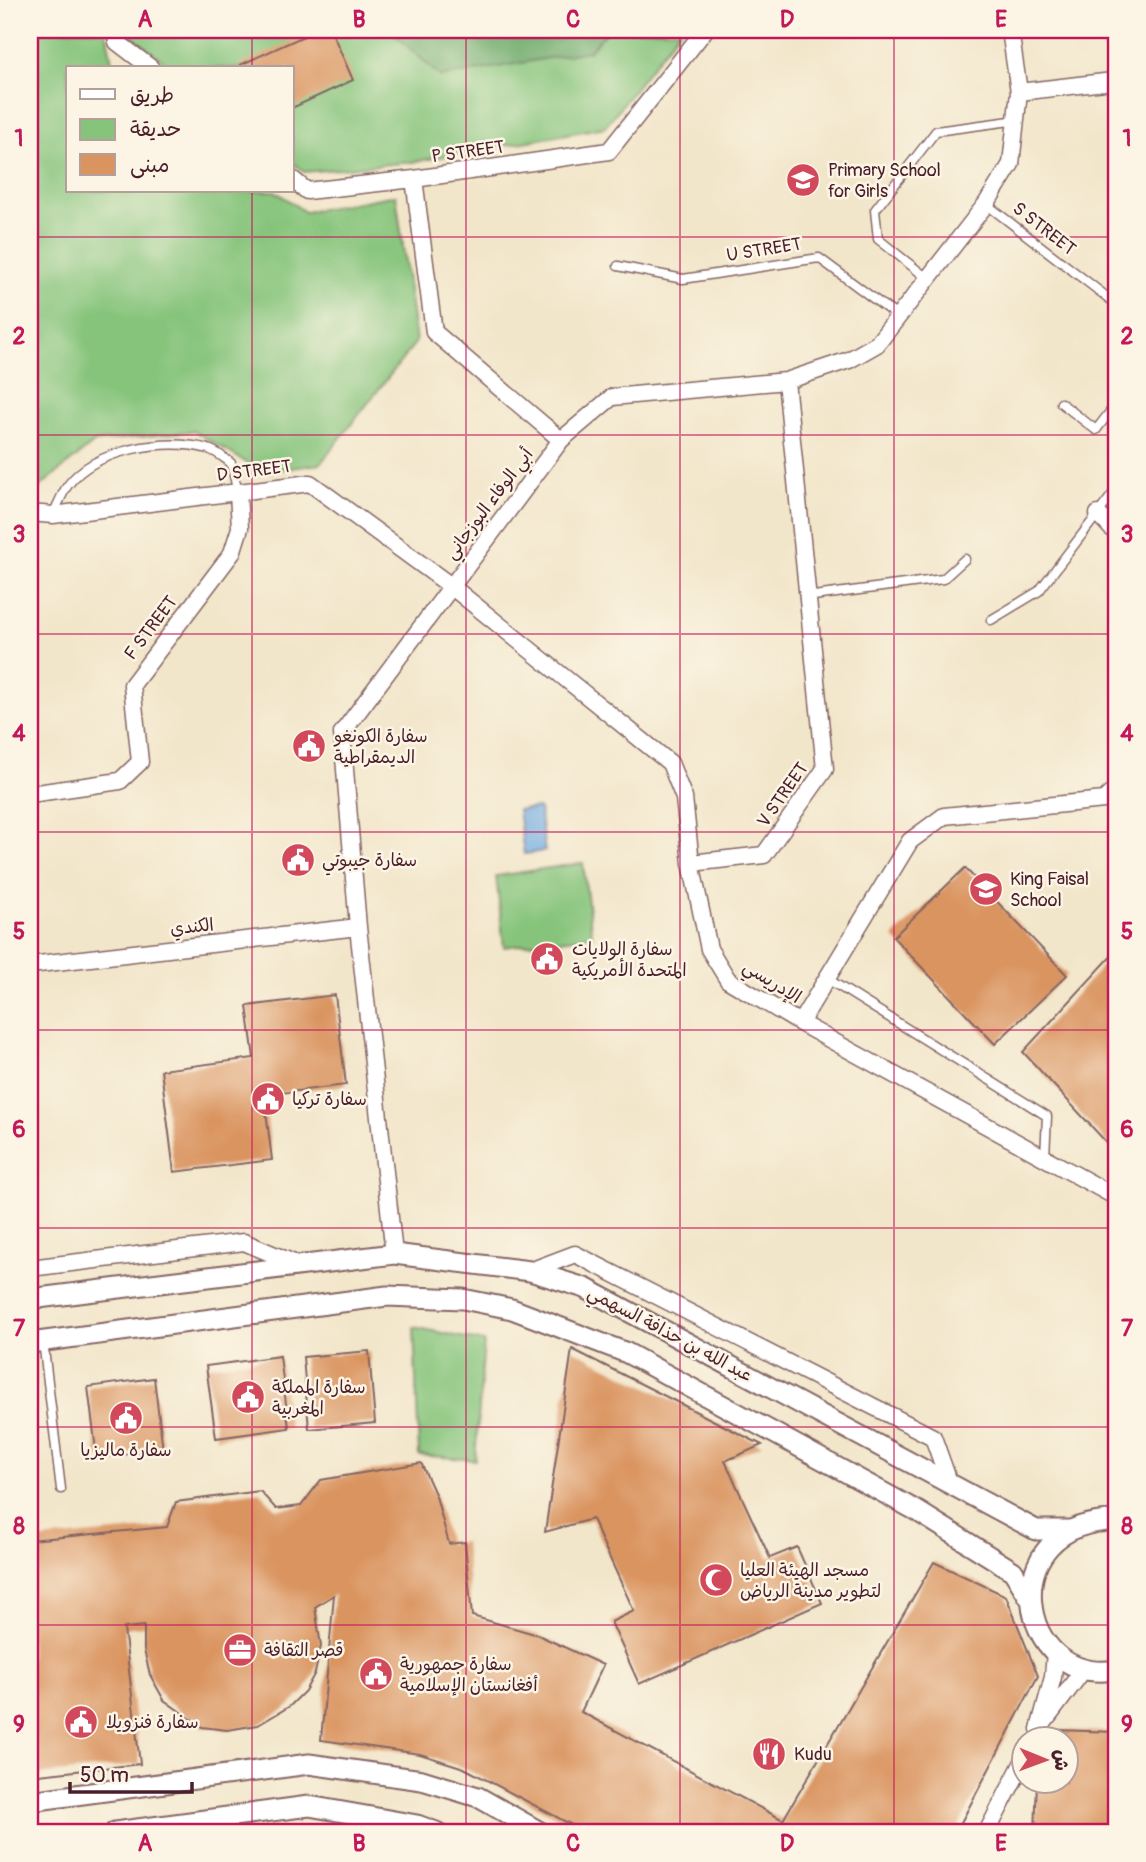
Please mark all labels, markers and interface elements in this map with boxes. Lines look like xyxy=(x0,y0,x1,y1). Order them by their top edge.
text: A xyxy=(138,5,153,34)
text: B xyxy=(352,5,366,34)
text: C xyxy=(566,5,580,34)
text: D xyxy=(780,5,794,34)
text: E xyxy=(995,5,1007,34)
legend xyxy=(66,66,294,192)
text: طريق xyxy=(130,82,174,109)
text: حديقة xyxy=(130,116,181,143)
text: 1 xyxy=(15,124,24,153)
text: 1 xyxy=(1123,124,1132,153)
street label: P STREET xyxy=(430,135,506,169)
text: مبنى xyxy=(130,152,169,179)
place label: Primary School for Girls xyxy=(828,159,941,203)
school or university icon: Primary School for Girls xyxy=(784,161,822,199)
street label: S STREET xyxy=(1008,197,1080,261)
street label: U STREET xyxy=(725,233,803,267)
text: 2 xyxy=(13,322,26,351)
text: 2 xyxy=(1121,322,1134,351)
street label: أبي الوفاء البوزجاني xyxy=(440,443,542,567)
street label: D STREET xyxy=(215,455,293,487)
text: 3 xyxy=(13,520,25,549)
text: 3 xyxy=(1121,520,1133,549)
street label: F STREET xyxy=(119,591,183,665)
text: 4 xyxy=(12,719,26,748)
text: 4 xyxy=(1120,719,1134,748)
place label: سفارة الكونغو الديمقراطية xyxy=(333,725,428,769)
public building icon: سفارة الكونغو الديمقراطية xyxy=(290,727,328,765)
street label: V STREET xyxy=(752,758,814,832)
public building icon: سفارة جيبوتي xyxy=(279,841,317,879)
place label: سفارة جيبوتي xyxy=(322,849,417,876)
place label: King Faisal School xyxy=(1010,868,1089,912)
school or university icon: King Faisal School xyxy=(967,870,1005,908)
street label: الكندي xyxy=(169,913,215,942)
text: 5 xyxy=(13,917,25,946)
text: 5 xyxy=(1121,917,1133,946)
place label: سفارة الولايات المتحدة الأمريكية xyxy=(572,938,687,982)
public building icon: سفارة الولايات المتحدة الأمريكية xyxy=(528,940,566,978)
street label: الإدريسي xyxy=(736,955,805,1012)
public building icon: سفارة تركيا xyxy=(249,1080,287,1118)
place label: سفارة تركيا xyxy=(292,1088,367,1111)
text: 6 xyxy=(12,1115,26,1144)
text: 6 xyxy=(1120,1115,1134,1144)
street label: عبد الله بن حذافة السهمي xyxy=(582,1281,756,1391)
text: 7 xyxy=(13,1314,26,1343)
text: 7 xyxy=(1121,1314,1134,1343)
place label: سفارة المملكة المغربية xyxy=(272,1376,366,1420)
public building icon: سفارة المملكة المغربية xyxy=(229,1378,267,1416)
public building icon: سفارة ماليزيا xyxy=(107,1399,145,1437)
place label: سفارة ماليزيا xyxy=(80,1439,172,1462)
text: 8 xyxy=(13,1512,25,1541)
text: 8 xyxy=(1121,1512,1133,1541)
place label: مسجد الهيئة العليا لتطوير مدينة الرياض xyxy=(740,1559,881,1603)
mosque icon: مسجد الهيئة العليا لتطوير مدينة الرياض xyxy=(697,1561,735,1599)
office icon: قصر الثقافة xyxy=(221,1631,259,1669)
place label: قصر الثقافة xyxy=(264,1639,343,1662)
place label: سفارة جمهورية أفغانستان الإسلامية xyxy=(400,1653,538,1697)
public building icon: سفارة جمهورية أفغانستان الإسلامية xyxy=(357,1655,395,1693)
public building icon: سفارة فنزويلا xyxy=(62,1703,100,1741)
text: 9 xyxy=(13,1710,25,1739)
text: 9 xyxy=(1121,1710,1133,1739)
place label: سفارة فنزويلا xyxy=(106,1711,199,1734)
north arrow xyxy=(1010,1726,1080,1796)
restaurant icon: Kudu xyxy=(750,1735,788,1773)
place label: Kudu xyxy=(794,1743,832,1766)
scale bar xyxy=(70,1750,192,1794)
text: ش xyxy=(1049,1750,1073,1771)
text: 50 m xyxy=(80,1762,129,1789)
text: A xyxy=(138,1829,153,1858)
text: B xyxy=(352,1829,366,1858)
text: C xyxy=(566,1829,580,1858)
text: D xyxy=(780,1829,794,1858)
text: E xyxy=(995,1829,1007,1858)

